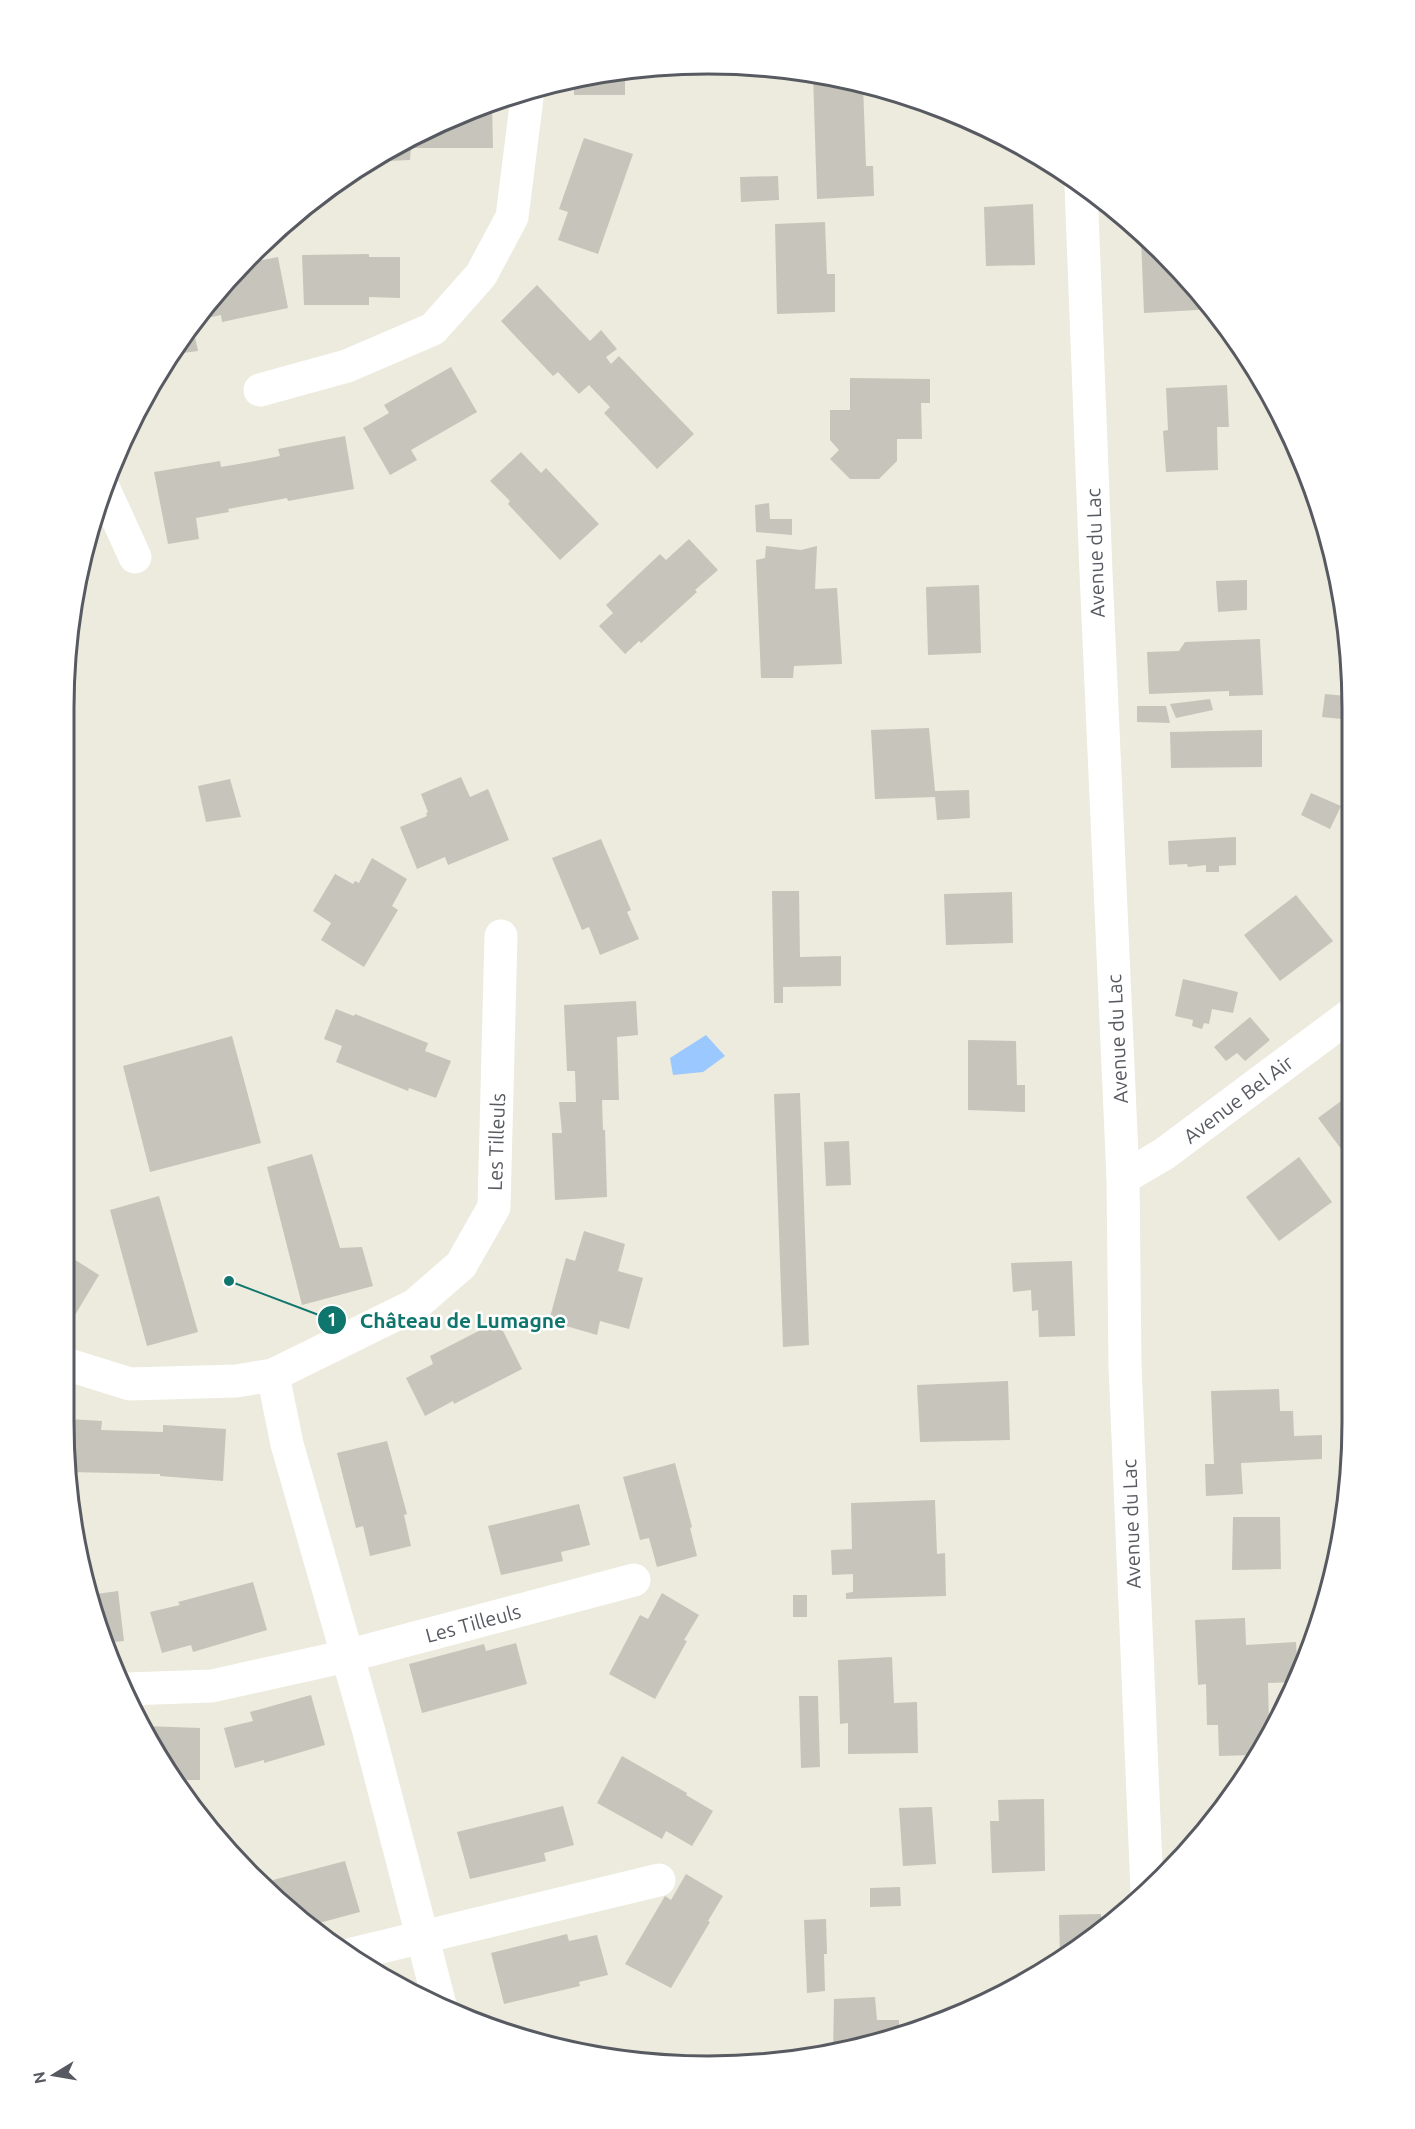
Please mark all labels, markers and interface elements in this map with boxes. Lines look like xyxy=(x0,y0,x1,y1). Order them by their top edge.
street label: Avenue du Lac xyxy=(1081,488,1109,618)
street label: Avenue du Lac xyxy=(1102,974,1132,1104)
street label: Avenue Bel Air xyxy=(1179,1050,1298,1148)
street label: Les Tilleuls xyxy=(483,1093,509,1191)
callout: Château de Lumagne xyxy=(317,1301,578,1340)
text: Château de Lumagne xyxy=(360,1308,566,1332)
text: 1 xyxy=(327,1309,337,1329)
street label: Avenue du Lac xyxy=(1117,1459,1145,1589)
street label: Les Tilleuls xyxy=(423,1599,523,1647)
north arrow xyxy=(24,2045,84,2105)
text: N xyxy=(29,2070,49,2085)

